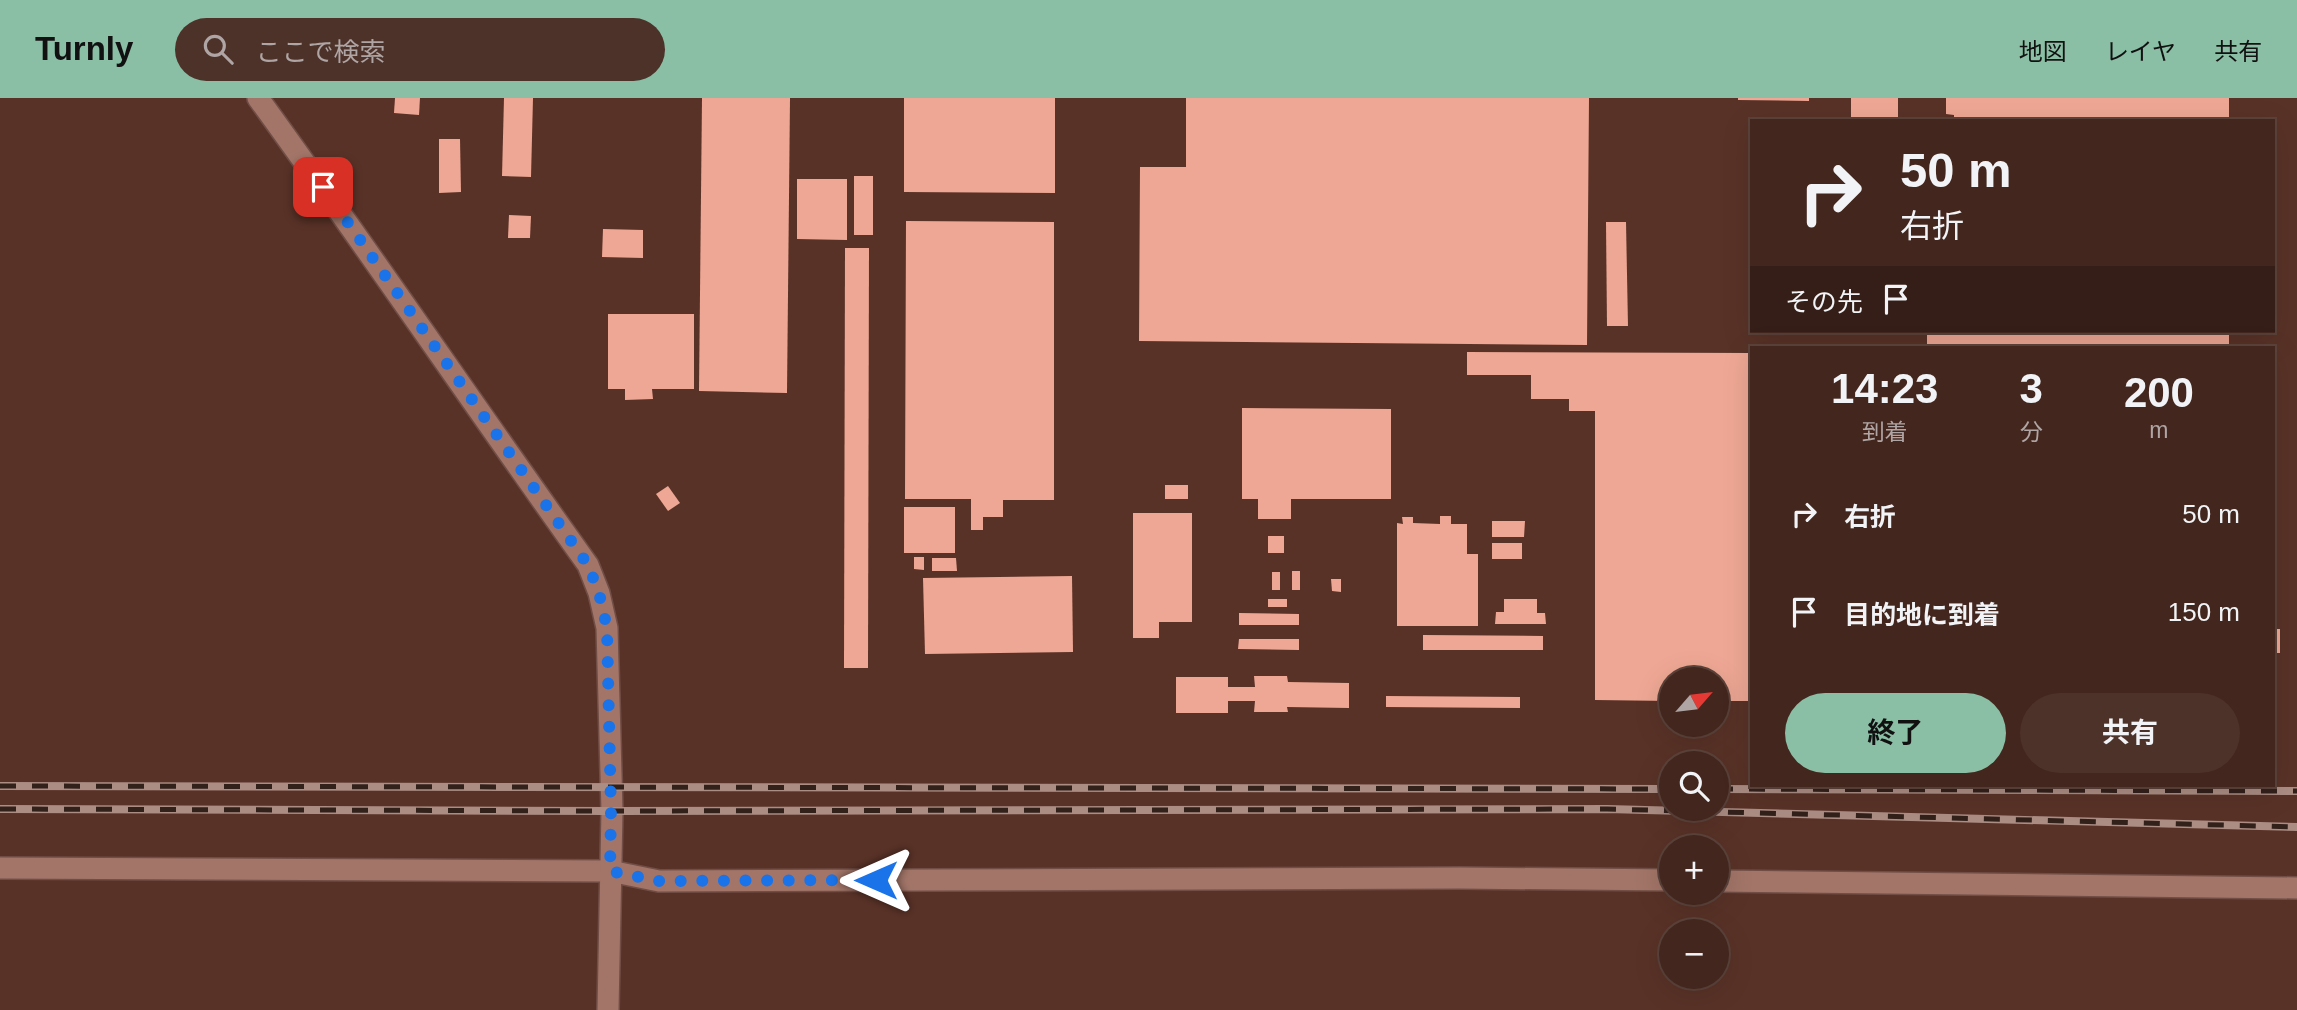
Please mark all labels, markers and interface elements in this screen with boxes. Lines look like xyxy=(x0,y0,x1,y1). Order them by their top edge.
search box xyxy=(175,18,665,81)
text: Turnly xyxy=(35,30,133,67)
icon: search xyxy=(199,30,237,68)
text: ここで検索 xyxy=(255,37,385,67)
text: 地図 xyxy=(2019,38,2067,65)
text: レイヤ xyxy=(2105,38,2176,65)
text: 共有 xyxy=(2214,38,2262,65)
text: 50 m xyxy=(1900,143,2012,197)
icon: right xyxy=(1785,147,1876,238)
pin xyxy=(293,157,353,217)
icon: arrive xyxy=(304,168,342,206)
text: 右折 xyxy=(1900,208,1964,244)
icon: arrive xyxy=(1877,280,1915,318)
text: その先 xyxy=(1785,287,1863,317)
text: 14:23 xyxy=(1831,365,1938,412)
text: 3 xyxy=(2019,365,2043,412)
text: 200 xyxy=(2124,369,2194,416)
text: m xyxy=(2149,417,2169,443)
text: 到着 xyxy=(1862,419,1908,445)
text: 分 xyxy=(2020,419,2043,445)
icon: right xyxy=(1785,495,1823,533)
text: 50 m xyxy=(2182,499,2240,529)
text: 右折 xyxy=(1844,502,1896,532)
icon: arrive xyxy=(1785,593,1823,631)
text: 150 m xyxy=(2168,597,2240,627)
text: 目的地に到着 xyxy=(1844,600,2000,630)
north arrow xyxy=(1659,667,1729,737)
map controls xyxy=(1659,667,1729,989)
button: 終了 xyxy=(1785,693,2006,773)
button: 共有 xyxy=(2020,693,2240,773)
button: search xyxy=(1659,751,1729,821)
button: + xyxy=(1659,835,1729,905)
position arrow xyxy=(839,843,913,917)
button: − xyxy=(1659,919,1729,989)

